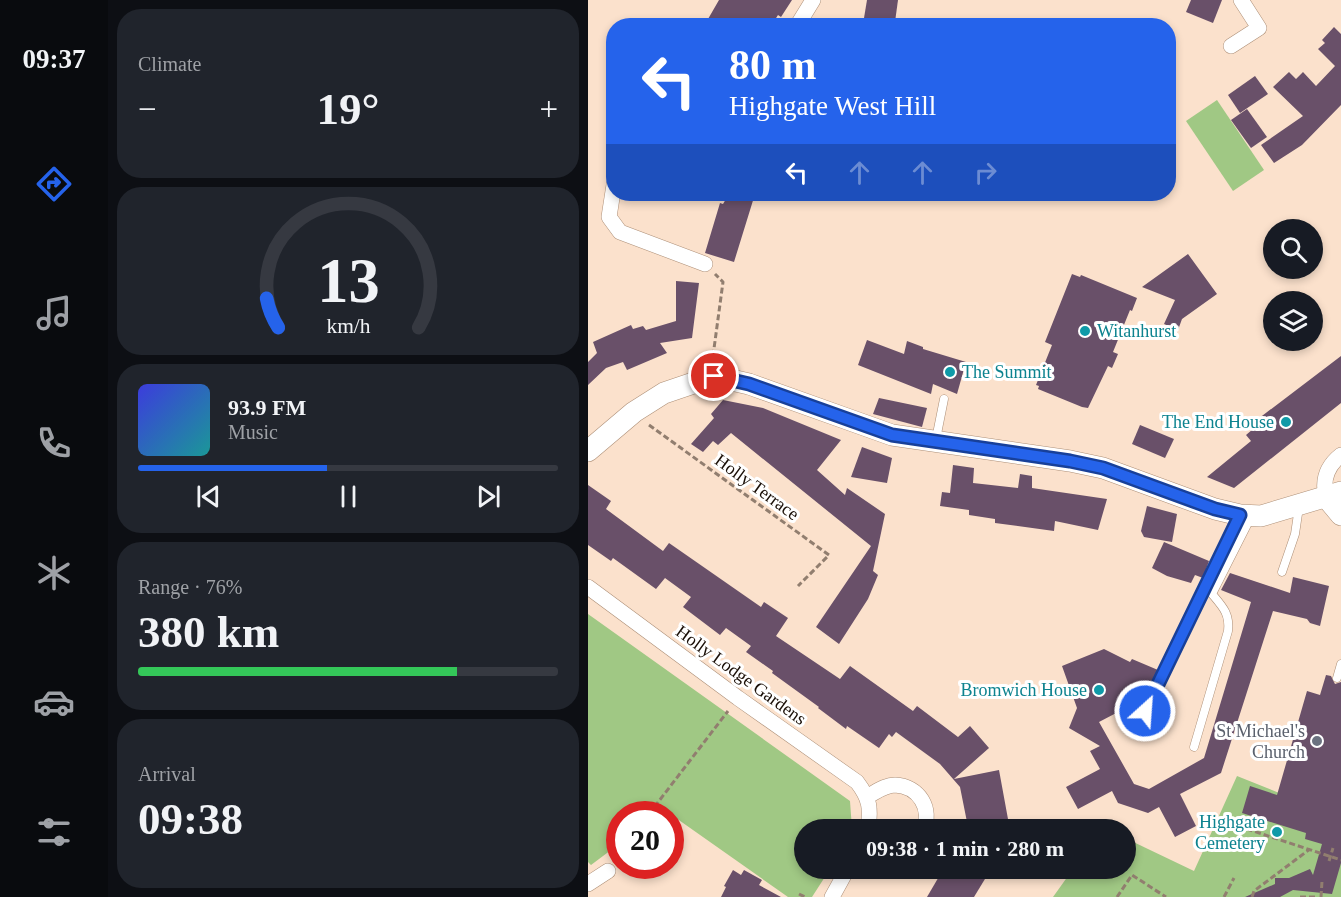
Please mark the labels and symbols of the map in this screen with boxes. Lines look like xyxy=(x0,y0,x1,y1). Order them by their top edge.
place label: Witanhurst xyxy=(1097,321,1176,341)
marker: Witanhurst xyxy=(1078,324,1092,338)
pin xyxy=(688,350,739,401)
place label: The Summit xyxy=(962,362,1052,382)
marker: The Summit xyxy=(943,365,957,379)
place label: The End House xyxy=(1162,412,1274,432)
marker: The End House xyxy=(1279,415,1293,429)
street label: Holly Terrace xyxy=(711,450,803,524)
street label: Holly Lodge Gardens xyxy=(672,621,810,729)
position arrow xyxy=(1113,679,1177,743)
place label: Bromwich House xyxy=(961,680,1087,700)
marker: Bromwich House xyxy=(1092,683,1106,697)
place label: St Michael's Church xyxy=(1216,721,1305,762)
marker: St Michael's Church xyxy=(1310,734,1324,748)
speed limit sign: 20 xyxy=(606,801,684,879)
place label: Highgate Cemetery xyxy=(1195,812,1265,853)
marker: Highgate Cemetery xyxy=(1270,825,1284,839)

